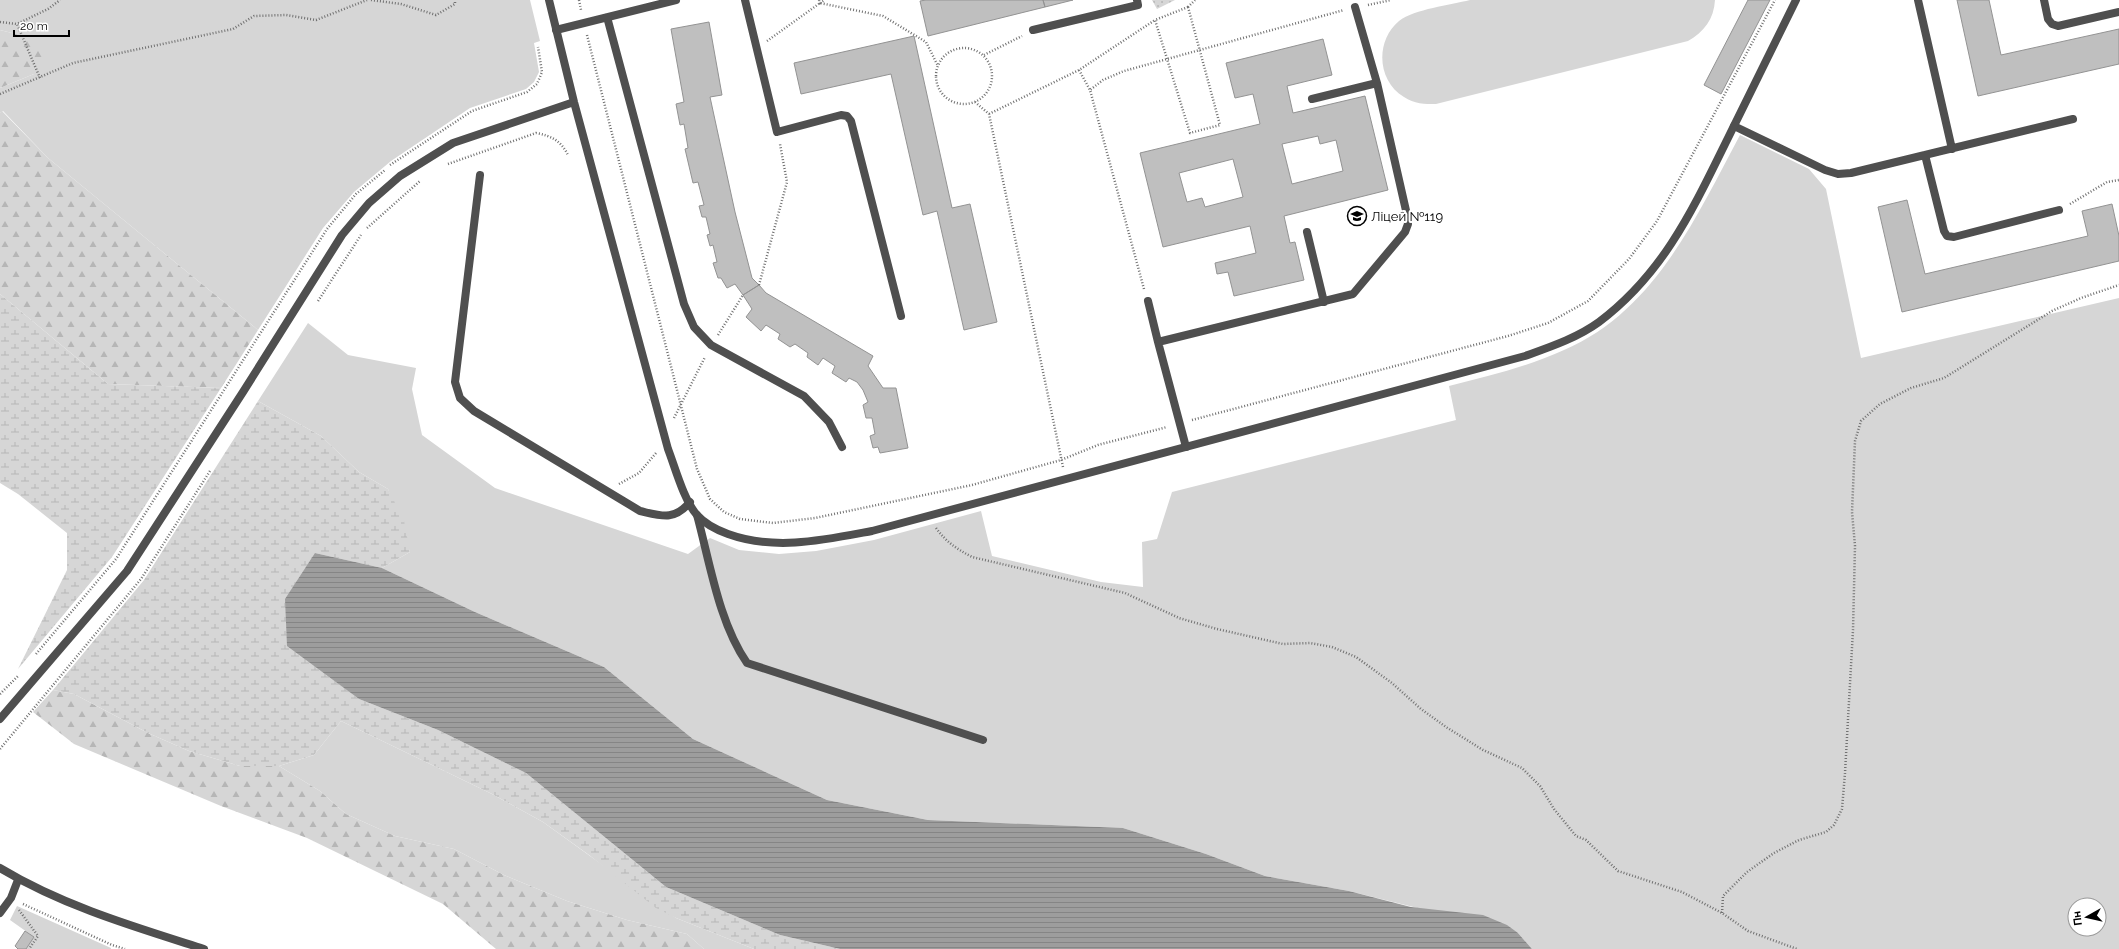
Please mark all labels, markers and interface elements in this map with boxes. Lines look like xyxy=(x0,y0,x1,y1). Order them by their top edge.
scale bar xyxy=(14,12,69,38)
text: 20 m xyxy=(20,19,48,33)
school or university icon: Ліцей №119 xyxy=(1346,205,1368,227)
place label: Ліцей №119 xyxy=(1371,209,1443,224)
north arrow xyxy=(2067,897,2107,937)
text: Пн xyxy=(2070,910,2085,926)

